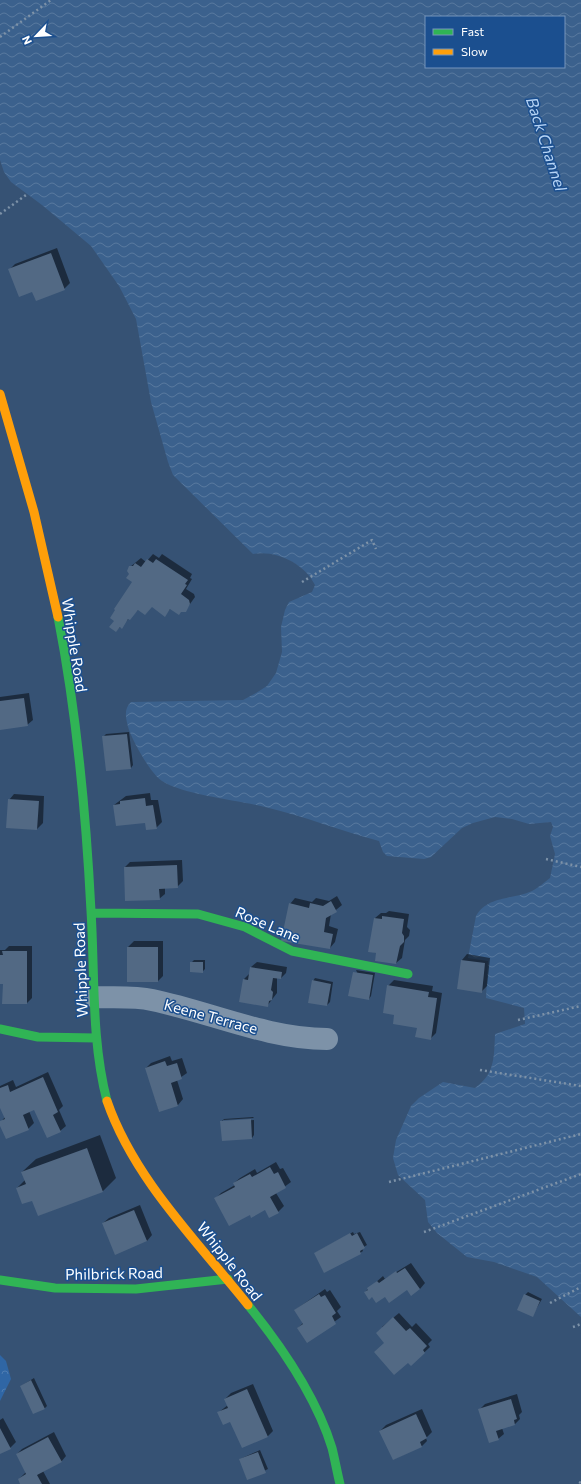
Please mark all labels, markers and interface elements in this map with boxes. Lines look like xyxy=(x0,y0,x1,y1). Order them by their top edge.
north arrow xyxy=(16,16,56,56)
legend xyxy=(425,16,565,68)
text: Fast xyxy=(461,24,484,38)
text: N xyxy=(19,34,34,47)
text: Slow xyxy=(461,44,488,58)
water label: Back Channel xyxy=(523,95,571,194)
street label: Whipple Road xyxy=(59,597,91,693)
street label: Rose Lane xyxy=(233,902,303,946)
street label: Whipple Road xyxy=(69,922,91,1018)
street label: Keene Terrace xyxy=(162,995,260,1037)
street label: Whipple Road xyxy=(194,1218,266,1304)
street label: Philbrick Road xyxy=(65,1263,163,1283)

